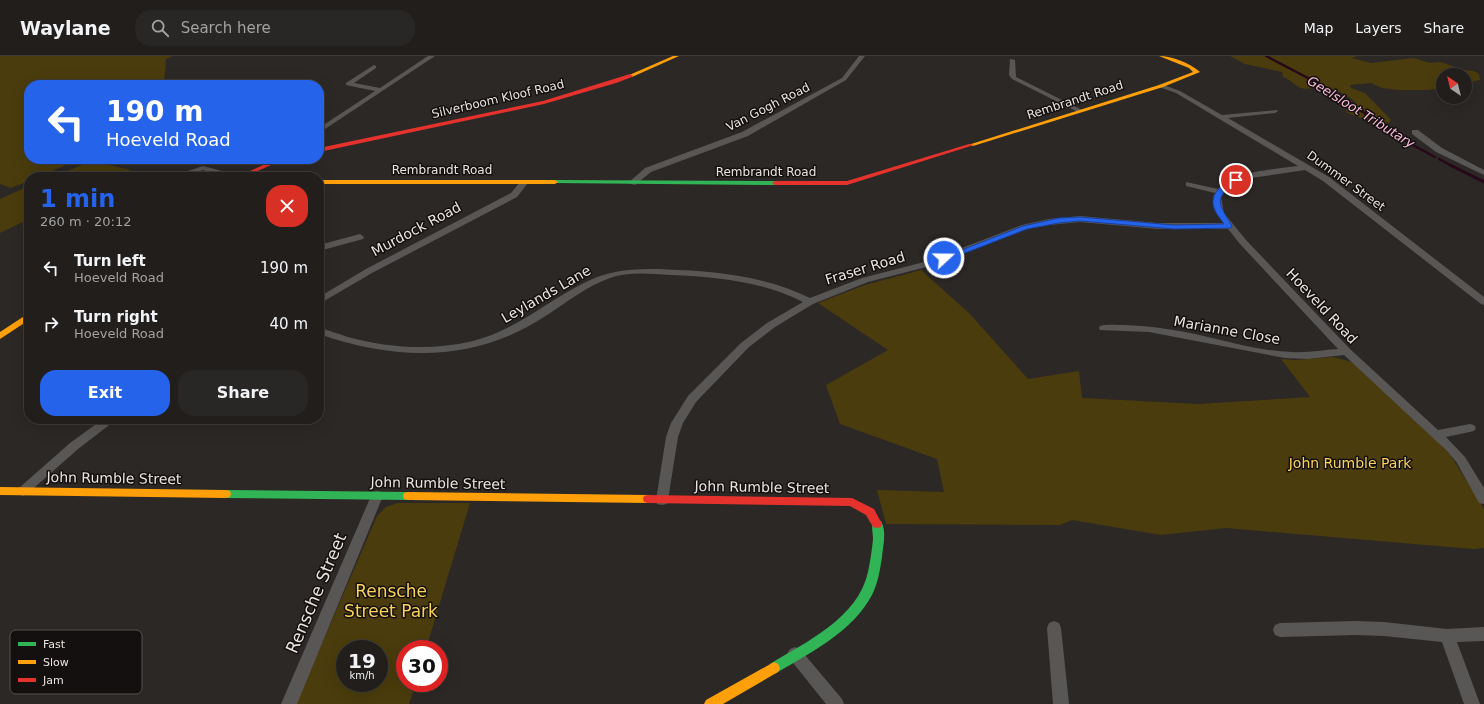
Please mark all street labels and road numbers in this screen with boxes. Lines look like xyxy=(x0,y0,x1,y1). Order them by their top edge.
street label: Silverboom Kloof Road xyxy=(430,77,566,121)
street label: Rembrandt Road xyxy=(1025,78,1125,122)
street label: Van Gogh Road xyxy=(724,80,812,134)
street label: Dummer Street xyxy=(1304,148,1388,214)
street label: Rembrandt Road xyxy=(392,163,492,177)
street label: Rembrandt Road xyxy=(716,165,816,179)
street label: Murdock Road xyxy=(368,199,464,259)
street label: Fraser Road xyxy=(823,248,907,288)
street label: Leylands Lane xyxy=(499,262,593,326)
street label: Hoeveld Road xyxy=(1283,265,1361,347)
street label: Marianne Close xyxy=(1173,313,1281,347)
street label: John Rumble Street xyxy=(45,469,182,487)
street label: John Rumble Street xyxy=(369,474,506,492)
street label: John Rumble Street xyxy=(693,478,830,496)
street label: Rensche Street xyxy=(282,530,350,656)

